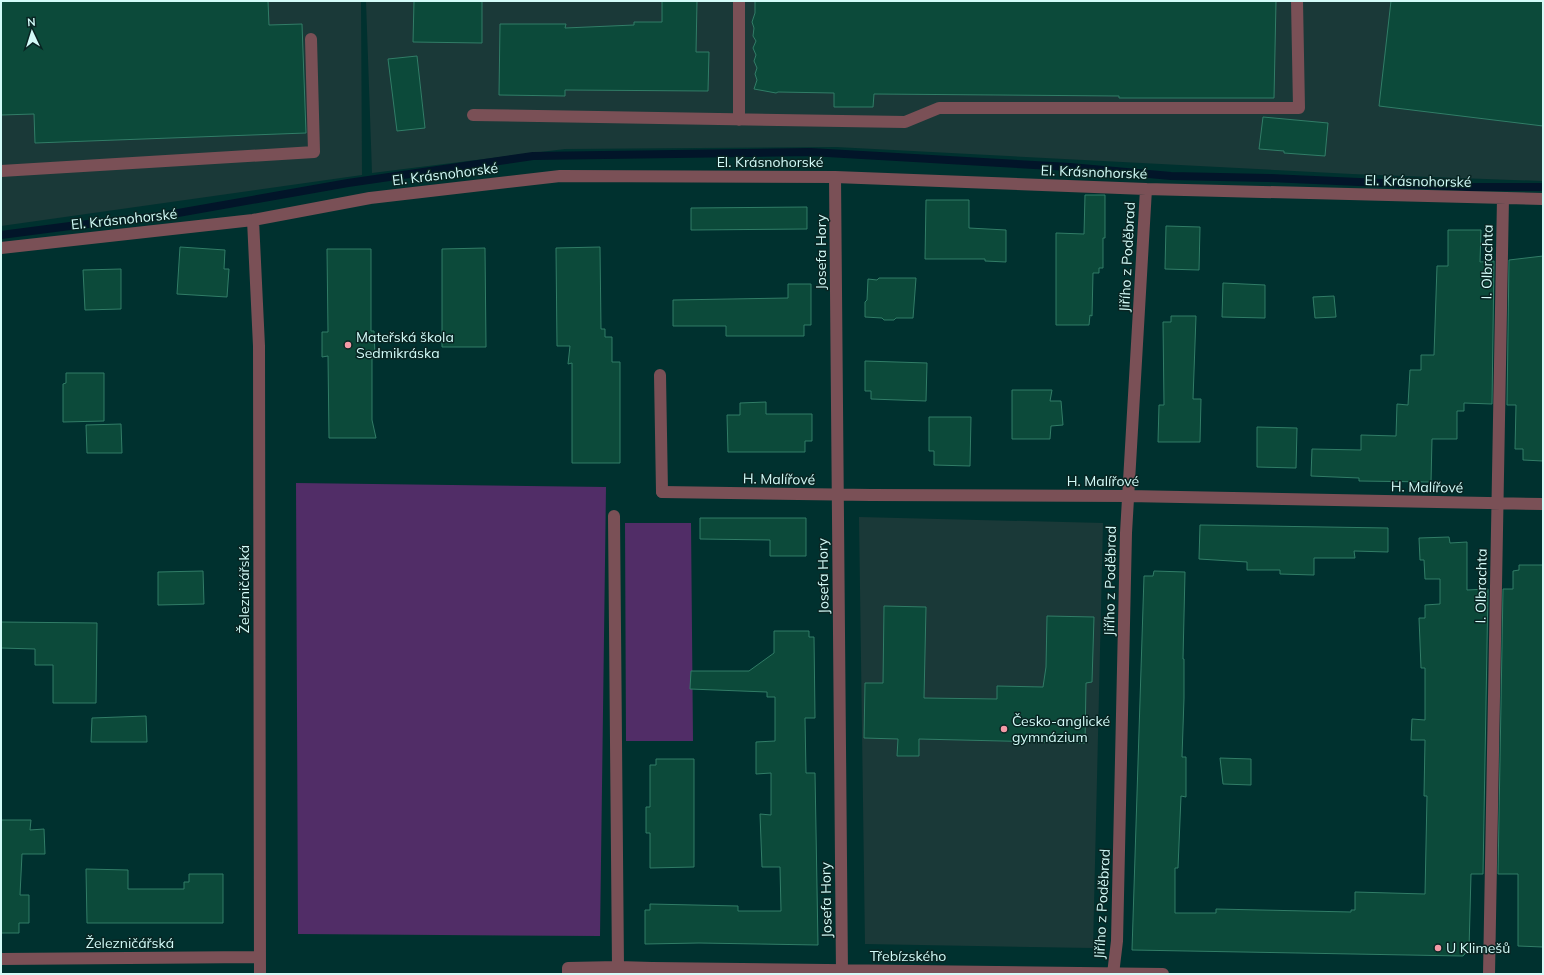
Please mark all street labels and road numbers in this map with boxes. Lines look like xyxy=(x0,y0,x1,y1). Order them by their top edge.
street label: El. Krásnohorské xyxy=(717,153,823,171)
street label: El. Krásnohorské xyxy=(391,159,499,189)
street label: El. Krásnohorské xyxy=(1040,161,1148,183)
street label: El. Krásnohorské xyxy=(1364,171,1472,191)
street label: Jiřího z Poděbrad xyxy=(1115,201,1139,313)
street label: El. Krásnohorské xyxy=(70,204,178,234)
street label: Josefa Hory xyxy=(812,214,830,290)
street label: I. Olbrachta xyxy=(1477,224,1497,300)
street label: H. Malířové xyxy=(743,469,815,489)
street label: H. Malířové xyxy=(1067,472,1139,490)
street label: H. Malířové xyxy=(1391,477,1463,497)
street label: Jiřího z Poděbrad xyxy=(1100,526,1120,636)
street label: Josefa Hory xyxy=(813,538,833,614)
street label: Železničářská xyxy=(235,545,253,633)
street label: I. Olbrachta xyxy=(1471,548,1491,624)
street label: Jiřího z Poděbrad xyxy=(1090,848,1114,960)
street label: Josefa Hory xyxy=(816,862,836,938)
street label: Železničářská xyxy=(86,934,174,952)
street label: Třebízského xyxy=(870,947,946,965)

